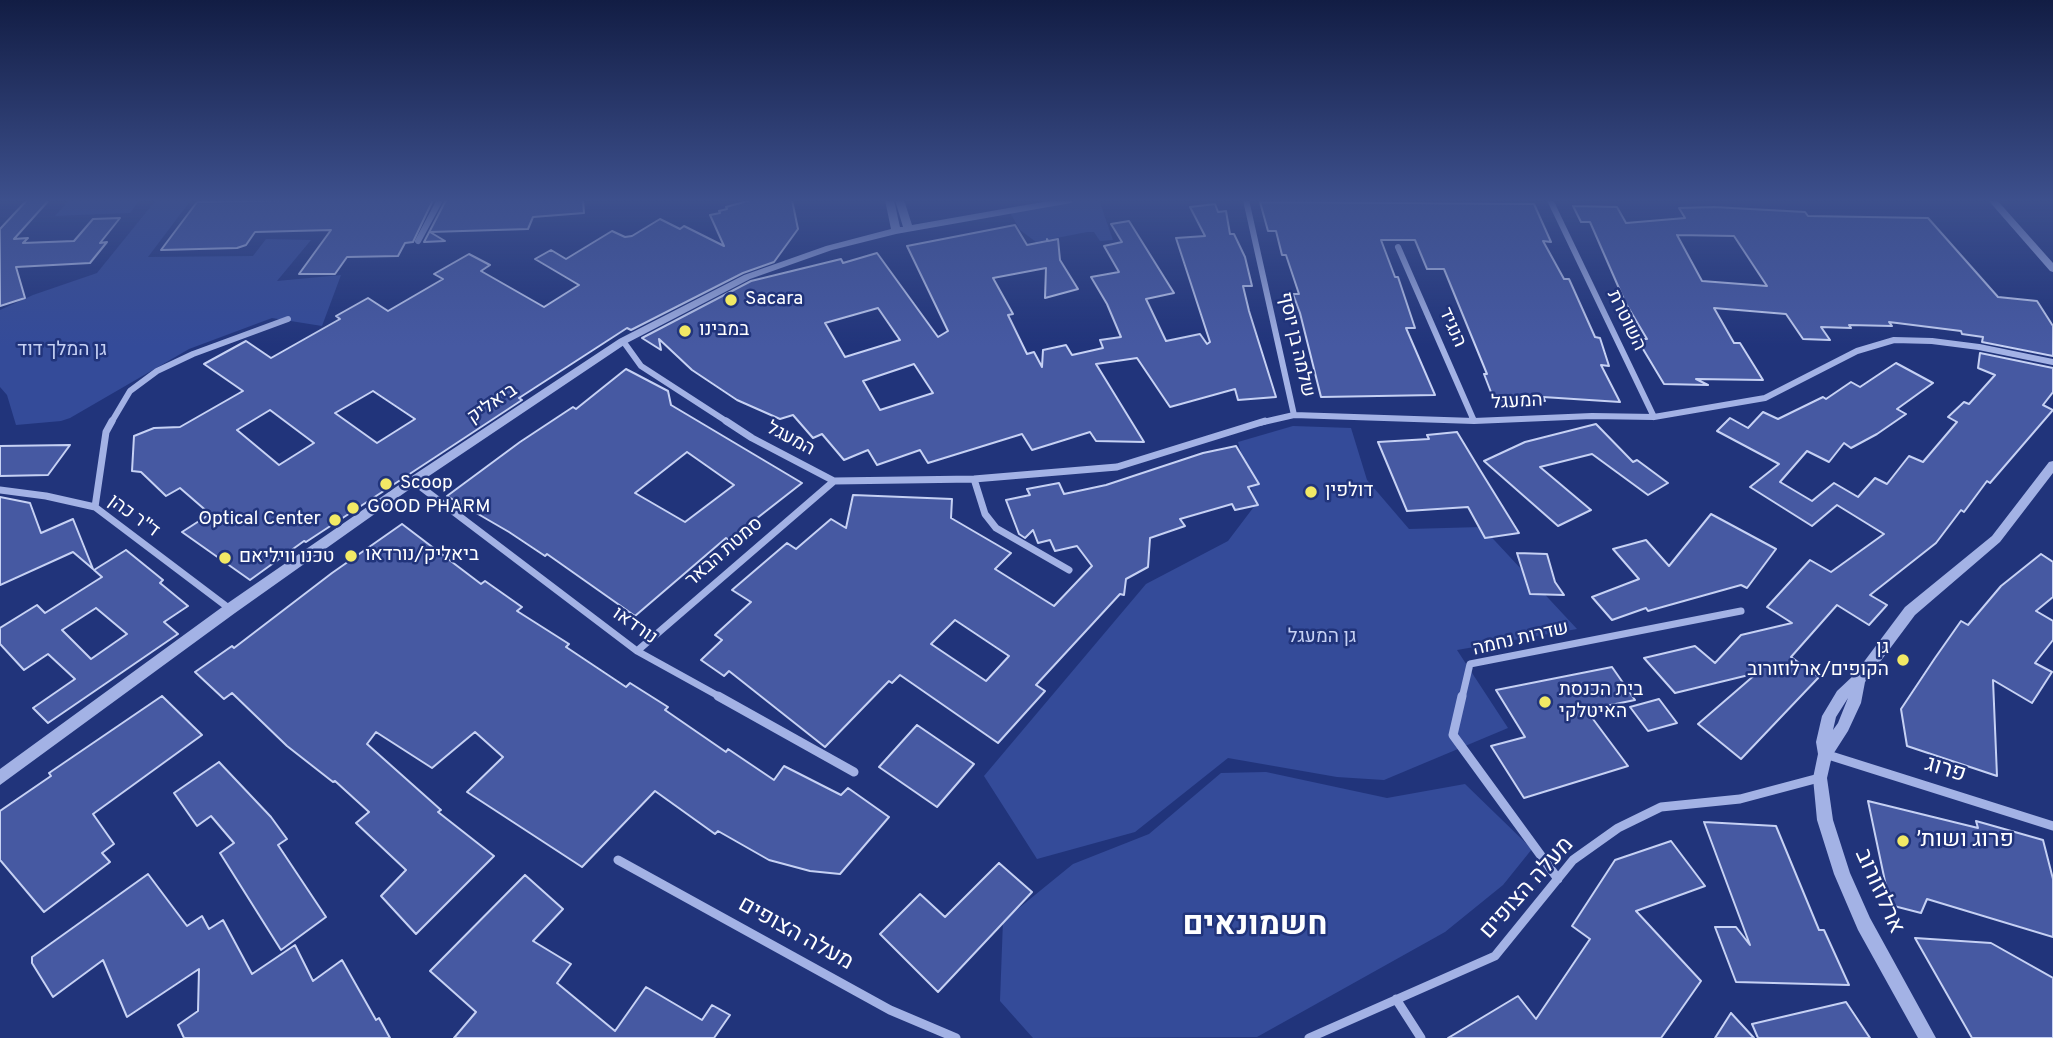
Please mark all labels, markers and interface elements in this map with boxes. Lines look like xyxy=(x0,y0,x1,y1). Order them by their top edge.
street label: השוטרת xyxy=(1601,287,1649,355)
place label: Sacara xyxy=(745,289,803,311)
street label: שלמה בן יוסף xyxy=(1272,290,1318,400)
marker: Sacara xyxy=(723,292,739,308)
street label: הנגיד xyxy=(1432,305,1470,351)
place label: במבינו xyxy=(699,320,749,342)
marker: במבינו xyxy=(677,323,693,339)
park label: גן המלך דוד xyxy=(17,340,107,362)
street label: ביאליק xyxy=(464,380,522,430)
street label: המעגל xyxy=(1491,390,1543,416)
street label: המעגל xyxy=(762,418,818,462)
place label: Scoop xyxy=(400,473,453,495)
marker: Scoop xyxy=(378,476,394,492)
place label: דולפין xyxy=(1325,481,1373,503)
marker: דולפין xyxy=(1303,484,1319,500)
street label: ד"ר כהן xyxy=(103,491,163,543)
place label: GOOD PHARM xyxy=(367,497,490,519)
marker: GOOD PHARM xyxy=(345,500,361,516)
place label: Optical Center xyxy=(198,509,321,531)
marker: Optical Center xyxy=(327,512,343,528)
street label: סמטת הבאר xyxy=(682,513,768,593)
place label: ביאליק/נורדאו xyxy=(365,545,479,567)
place label: טכנו וויליאם xyxy=(239,547,335,569)
marker: ביאליק/נורדאו xyxy=(343,548,359,564)
marker: טכנו וויליאם xyxy=(217,550,233,566)
street label: נורדאו xyxy=(607,603,661,651)
street label: שדרות נחמה xyxy=(1471,618,1571,662)
park label: גן המעגל xyxy=(1288,627,1356,649)
place label: גן הקופים/ארלוזורוב xyxy=(1747,638,1889,682)
marker: גן הקופים/ארלוזורוב xyxy=(1895,652,1911,668)
place label: בית הכנסת האיטלקי xyxy=(1559,680,1643,724)
marker: בית הכנסת האיטלקי xyxy=(1537,694,1553,710)
street label: פרוג xyxy=(1921,752,1969,790)
place label: פרוג ושות׳ xyxy=(1917,827,2014,855)
street label: מעלה הצופים xyxy=(1475,832,1581,946)
marker: פרוג ושות׳ xyxy=(1895,833,1911,849)
street label: ארלוזורוב xyxy=(1847,845,1909,939)
street label: מעלה הצופים xyxy=(733,892,857,978)
district label: חשמונאים xyxy=(1182,909,1328,947)

